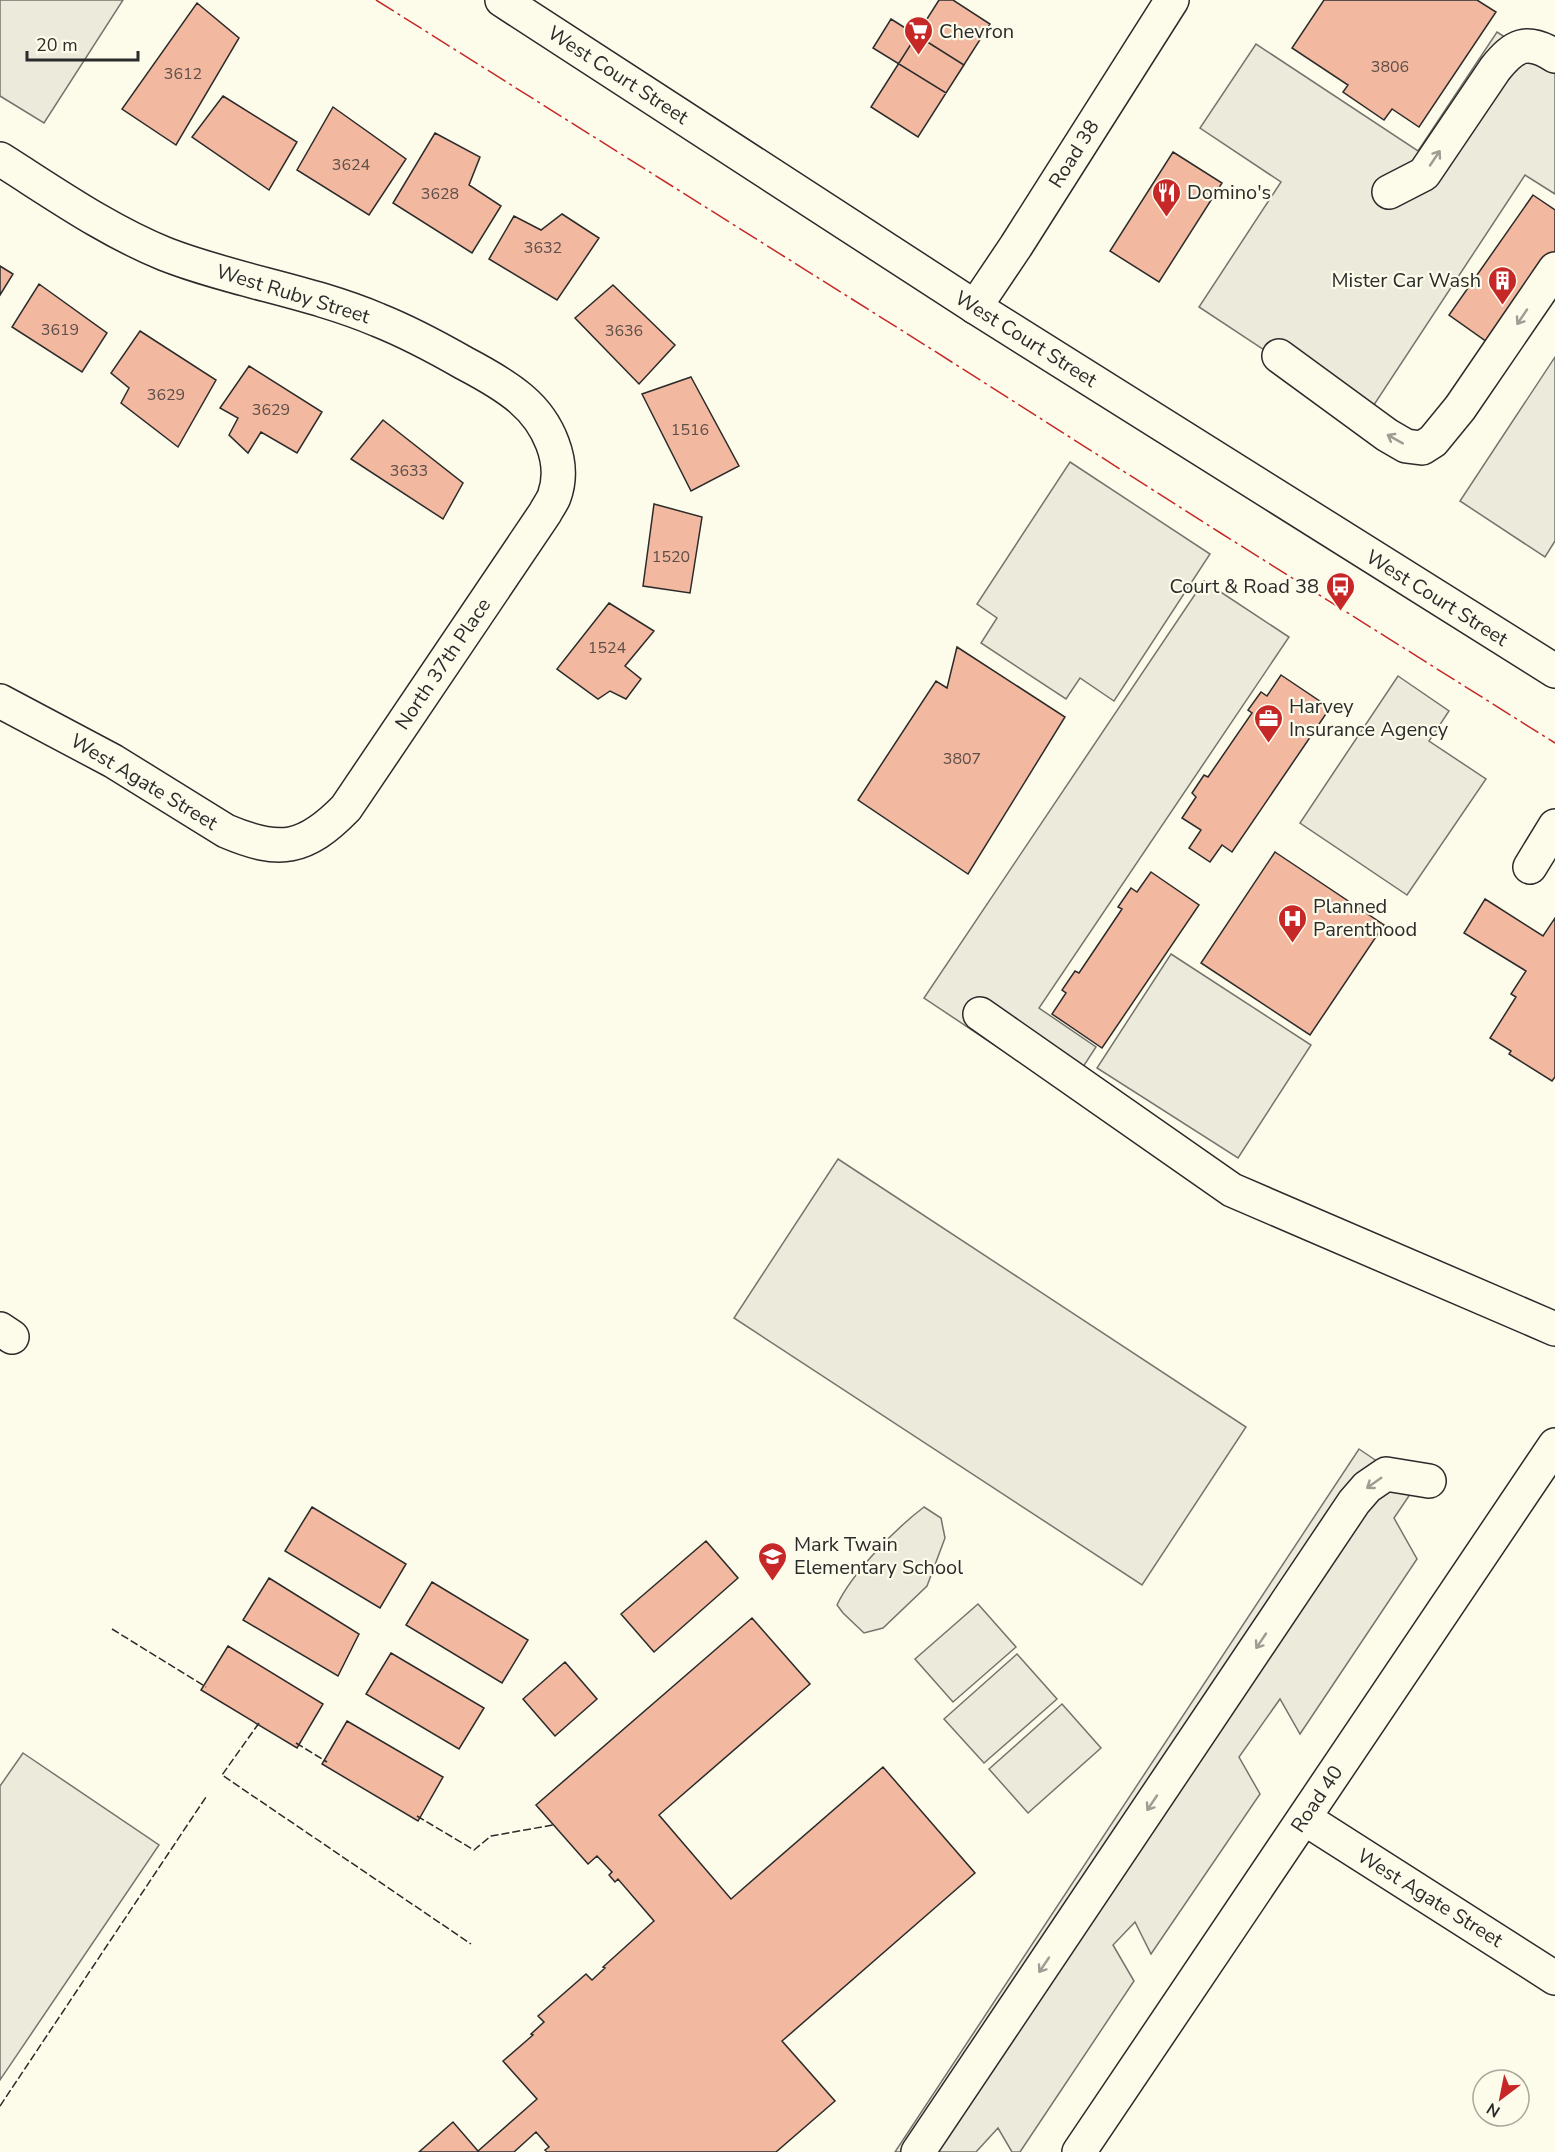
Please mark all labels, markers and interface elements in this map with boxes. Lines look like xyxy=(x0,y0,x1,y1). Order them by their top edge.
supermarket icon: Chevron xyxy=(902,15,934,57)
place label: Chevron xyxy=(939,18,1014,45)
street label: West Court Street xyxy=(542,19,694,131)
scale bar xyxy=(27,24,138,62)
text: 20 m xyxy=(36,33,78,57)
house number: 3806 xyxy=(1371,56,1409,78)
house number: 3612 xyxy=(164,63,202,85)
street label: Road 38 xyxy=(1043,115,1105,193)
one-way arrow xyxy=(1429,150,1441,167)
house number: 3624 xyxy=(332,154,371,176)
restaurant icon: Domino's xyxy=(1150,176,1182,218)
place label: Domino's xyxy=(1187,179,1271,206)
house number: 3628 xyxy=(421,183,459,205)
house number: 3632 xyxy=(524,237,562,259)
street label: West Ruby Street xyxy=(213,258,374,330)
building icon: Mister Car Wash xyxy=(1486,264,1518,306)
place label: Mister Car Wash xyxy=(1331,267,1481,294)
street label: West Court Street xyxy=(950,284,1103,394)
one-way arrow xyxy=(1516,308,1528,325)
house number: 3619 xyxy=(41,319,79,341)
house number: 3636 xyxy=(605,320,643,342)
house number: 3629 xyxy=(147,384,185,406)
house number: 3629 xyxy=(252,399,290,421)
house number: 1516 xyxy=(671,419,709,441)
one-way arrow xyxy=(1387,433,1404,445)
house number: 3633 xyxy=(390,460,428,482)
street label: West Court Street xyxy=(1361,543,1514,653)
house number: 1520 xyxy=(652,546,690,568)
bus stop icon: Court & Road 38 xyxy=(1324,570,1356,612)
place label: Court & Road 38 xyxy=(1169,573,1319,600)
street label: North 37th Place xyxy=(389,593,497,735)
house number: 1524 xyxy=(588,637,627,659)
place label: Harvey Insurance Agency xyxy=(1289,693,1449,743)
office icon: Harvey Insurance Agency xyxy=(1252,702,1284,744)
street label: West Agate Street xyxy=(65,727,223,837)
house number: 3807 xyxy=(943,748,981,770)
place label: Planned Parenthood xyxy=(1313,893,1417,943)
hospital icon: Planned Parenthood xyxy=(1276,902,1308,944)
one-way arrow xyxy=(1366,1477,1383,1489)
place label: Mark Twain Elementary School xyxy=(794,1531,963,1581)
school or university icon: Mark Twain Elementary School xyxy=(757,1540,789,1582)
one-way arrow xyxy=(1255,1632,1267,1649)
street label: Road 40 xyxy=(1285,1760,1349,1838)
one-way arrow xyxy=(1146,1794,1159,1811)
street label: West Agate Street xyxy=(1352,1842,1509,1954)
one-way arrow xyxy=(1038,1956,1050,1972)
north arrow xyxy=(1471,2068,1531,2128)
text: N xyxy=(1483,2097,1504,2122)

